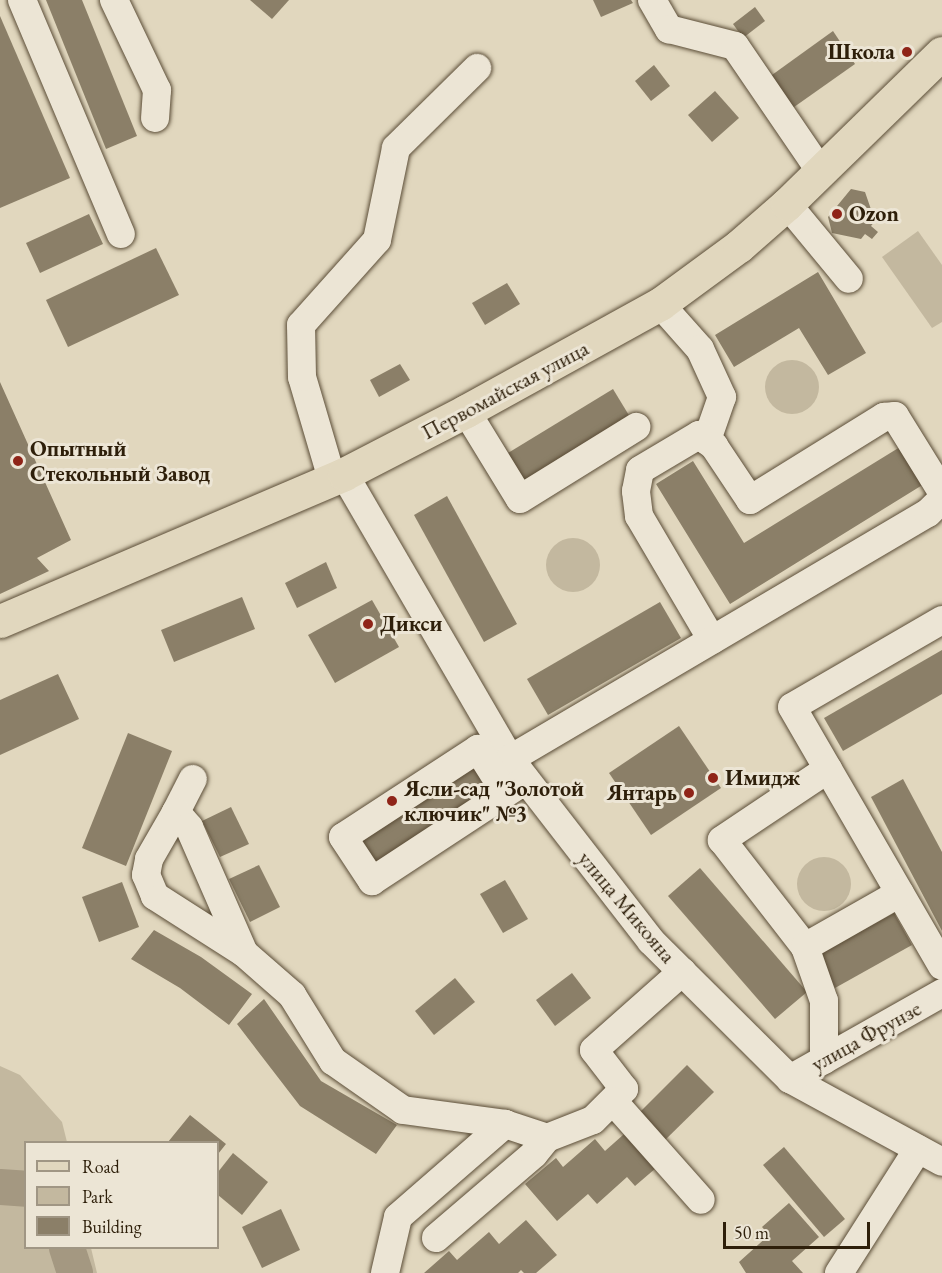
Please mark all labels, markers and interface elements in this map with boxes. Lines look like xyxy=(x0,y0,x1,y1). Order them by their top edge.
place label: Школа xyxy=(828,39,895,65)
marker: Школа xyxy=(900,45,914,59)
place label: Ozon xyxy=(849,201,899,227)
marker: Ozon xyxy=(830,207,844,221)
street label: Первомайская улица xyxy=(417,335,593,445)
place label: Опытный Стекольный Завод xyxy=(30,435,210,487)
marker: Опытный Стекольный Завод xyxy=(11,454,25,468)
place label: Дикси xyxy=(380,611,442,637)
marker: Дикси xyxy=(361,617,375,631)
place label: Имидж xyxy=(725,765,800,791)
marker: Имидж xyxy=(706,771,720,785)
place label: Ясли-сад "Золотой ключик" №3 xyxy=(404,775,584,826)
place label: Янтарь xyxy=(607,780,677,806)
marker: Янтарь xyxy=(682,786,696,800)
marker: Ясли-сад "Золотой ключик" №3 xyxy=(385,794,399,808)
street label: улица Микояна xyxy=(573,846,681,968)
street label: улица Фрунзе xyxy=(806,995,926,1077)
legend xyxy=(24,1141,219,1249)
text: Road xyxy=(82,1155,120,1178)
text: Park xyxy=(82,1185,113,1208)
scale bar xyxy=(726,1210,873,1248)
text: Building xyxy=(82,1215,142,1238)
text: 50 m xyxy=(734,1221,769,1244)

